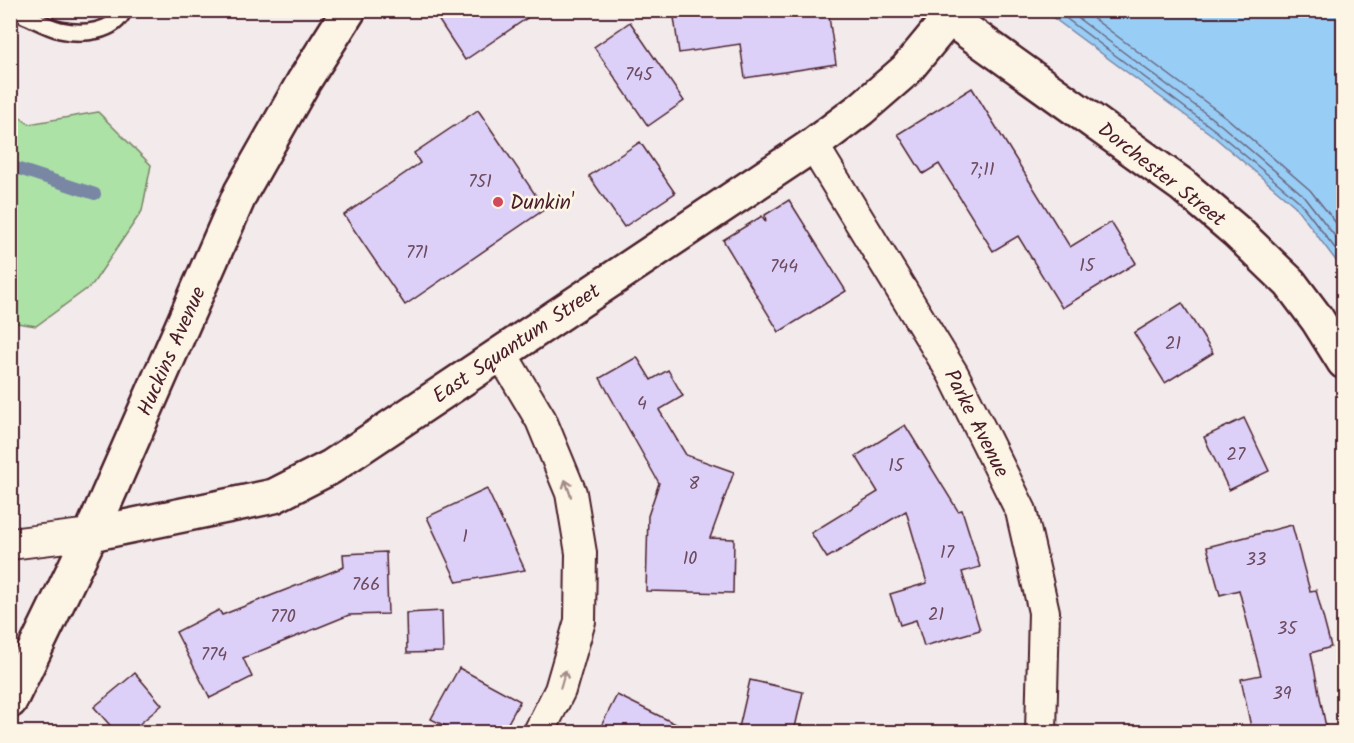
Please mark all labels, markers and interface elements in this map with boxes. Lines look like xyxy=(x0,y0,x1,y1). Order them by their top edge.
house number: 745 xyxy=(625,61,654,90)
street label: Dorchester Street xyxy=(1090,114,1233,236)
house number: 7;11 xyxy=(969,156,995,185)
house number: 751 xyxy=(468,168,492,197)
place label: Dunkin' xyxy=(510,187,575,220)
marker: Dunkin' xyxy=(491,195,505,209)
house number: 771 xyxy=(406,239,428,268)
house number: 15 xyxy=(1079,252,1096,281)
house number: 744 xyxy=(770,253,798,282)
street label: East Squantum Street xyxy=(426,275,608,413)
street label: Huckins Avenue xyxy=(129,281,216,422)
house number: 21 xyxy=(1165,330,1181,359)
street label: Parke Avenue xyxy=(934,364,1017,484)
house number: 4 xyxy=(637,390,647,419)
house number: 27 xyxy=(1227,441,1246,470)
house number: 15 xyxy=(888,452,905,481)
house number: 8 xyxy=(689,470,700,499)
one-way arrow xyxy=(562,479,573,498)
house number: 1 xyxy=(462,523,468,552)
house number: 17 xyxy=(940,539,955,568)
house number: 10 xyxy=(683,545,697,574)
house number: 33 xyxy=(1246,546,1266,575)
house number: 766 xyxy=(352,571,380,600)
house number: 21 xyxy=(928,601,944,630)
house number: 770 xyxy=(270,603,296,632)
house number: 35 xyxy=(1277,615,1298,644)
house number: 774 xyxy=(201,641,227,670)
one-way arrow xyxy=(558,670,569,689)
house number: 39 xyxy=(1272,680,1292,709)

